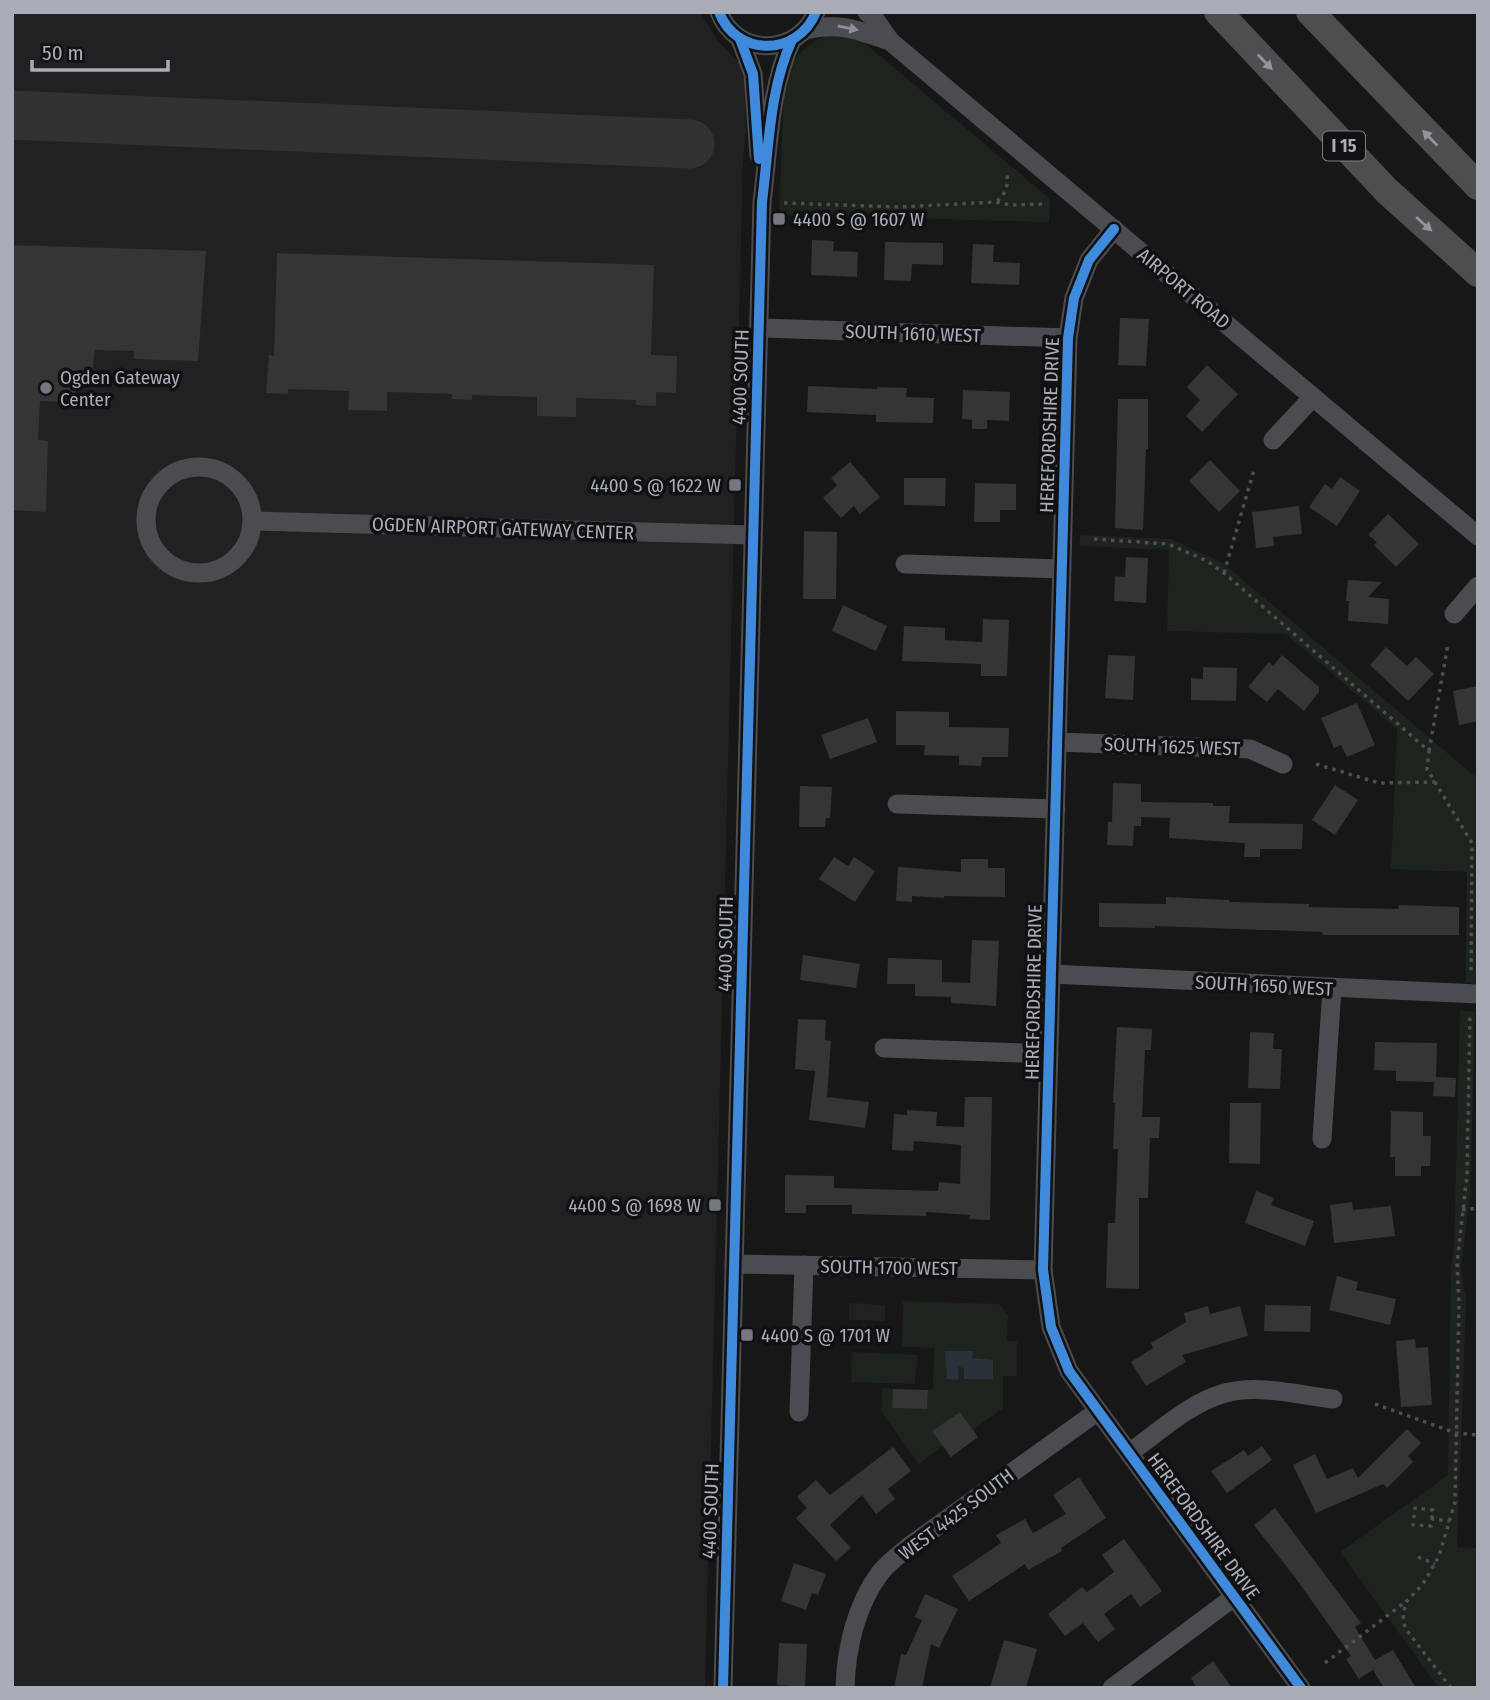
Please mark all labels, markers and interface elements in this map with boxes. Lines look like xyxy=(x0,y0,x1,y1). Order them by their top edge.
one-way arrow xyxy=(837,23,859,34)
scale bar xyxy=(32,28,168,72)
text: 50 m xyxy=(42,40,84,66)
one-way arrow xyxy=(1256,53,1272,70)
one-way arrow xyxy=(1421,129,1438,146)
road number: I 15 xyxy=(1323,132,1365,160)
place label: 4400 S @ 1607 W xyxy=(793,208,924,231)
marker: 4400 S @ 1607 W xyxy=(771,211,787,227)
one-way arrow xyxy=(1415,216,1433,232)
street label: AIRPORT ROAD xyxy=(1133,243,1235,334)
street label: SOUTH 1610 WEST xyxy=(845,320,981,347)
street label: 4400 SOUTH xyxy=(727,329,754,425)
street label: HEREFORDSHIRE DRIVE xyxy=(1035,337,1064,513)
place label: Ogden Gateway Center xyxy=(60,366,180,411)
marker: Ogden Gateway Center xyxy=(38,380,54,396)
place label: 4400 S @ 1622 W xyxy=(590,474,721,497)
marker: 4400 S @ 1622 W xyxy=(727,477,743,493)
street label: OGDEN AIRPORT GATEWAY CENTER xyxy=(372,512,634,545)
street label: SOUTH 1625 WEST xyxy=(1103,733,1241,760)
street label: 4400 SOUTH xyxy=(713,896,738,992)
street label: HEREFORDSHIRE DRIVE xyxy=(1020,904,1047,1080)
street label: SOUTH 1650 WEST xyxy=(1195,970,1334,1001)
place label: 4400 S @ 1698 W xyxy=(568,1194,701,1217)
marker: 4400 S @ 1698 W xyxy=(707,1197,723,1213)
street label: SOUTH 1700 WEST xyxy=(820,1255,958,1280)
place label: 4400 S @ 1701 W xyxy=(761,1324,890,1347)
marker: 4400 S @ 1701 W xyxy=(739,1327,755,1343)
street label: HEREFORDSHIRE DRIVE xyxy=(1143,1448,1265,1604)
street label: 4400 SOUTH xyxy=(697,1463,724,1559)
street label: WEST 4425 SOUTH xyxy=(894,1464,1018,1565)

